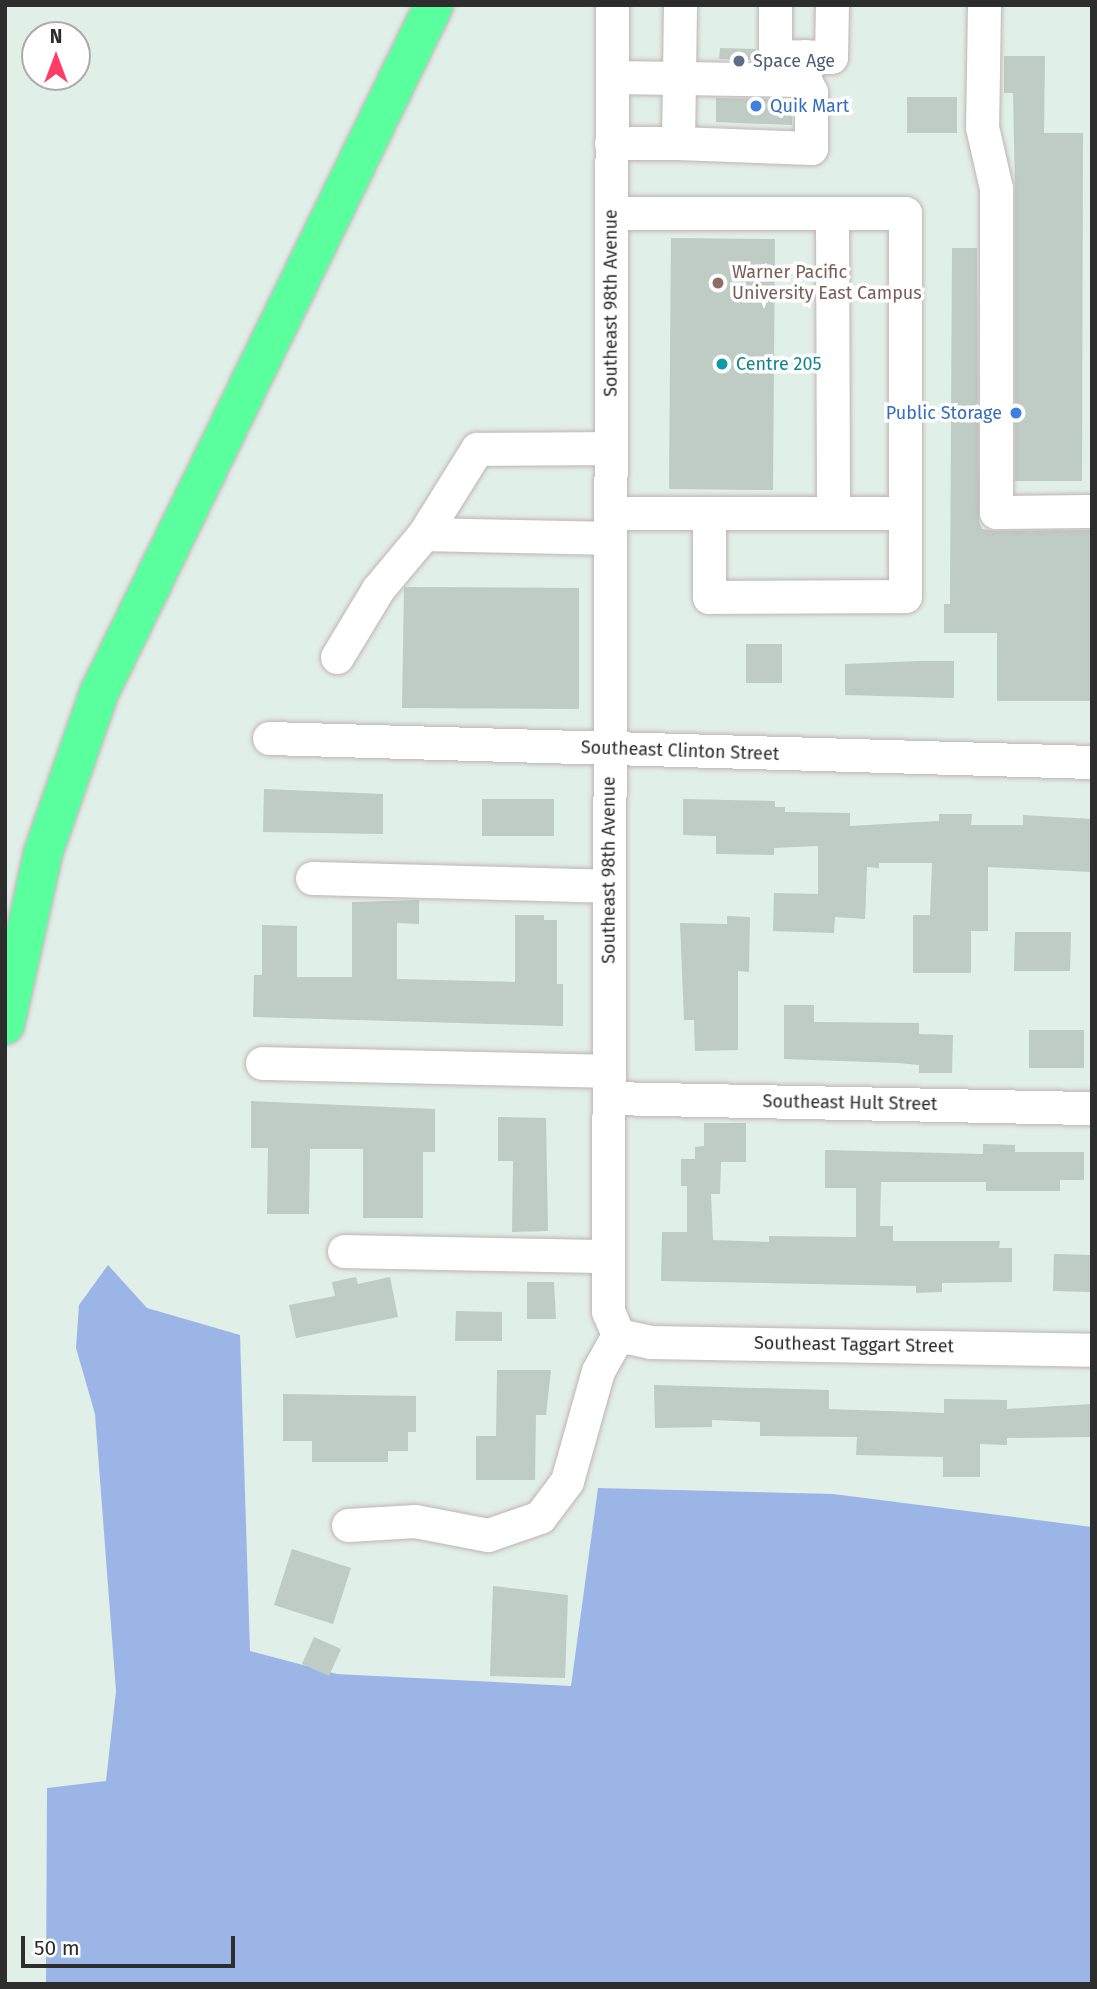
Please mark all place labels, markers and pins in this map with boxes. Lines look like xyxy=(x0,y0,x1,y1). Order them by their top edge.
place label: Space Age xyxy=(753,50,835,72)
marker: Space Age xyxy=(731,53,747,69)
place label: Quik Mart xyxy=(770,95,849,117)
marker: Quik Mart xyxy=(748,98,764,114)
place label: Warner Pacific University East Campus xyxy=(732,262,922,304)
marker: Warner Pacific University East Campus xyxy=(710,275,726,291)
place label: Centre 205 xyxy=(736,353,822,375)
marker: Centre 205 xyxy=(714,356,730,372)
place label: Public Storage xyxy=(886,402,1002,424)
marker: Public Storage xyxy=(1008,405,1024,421)

